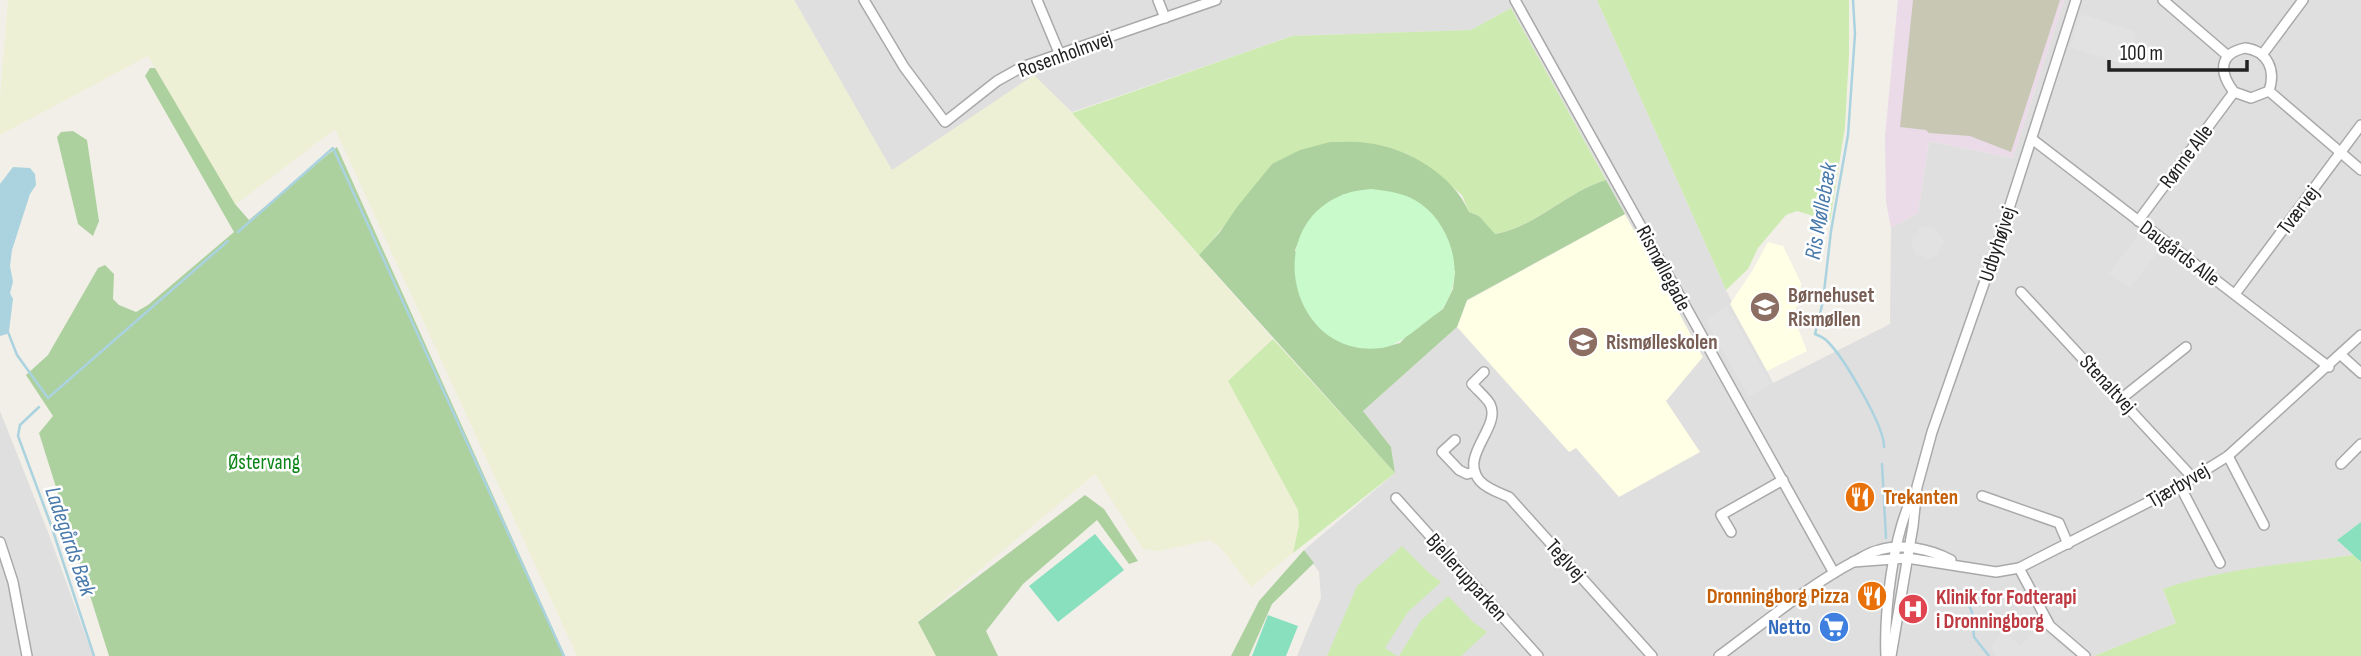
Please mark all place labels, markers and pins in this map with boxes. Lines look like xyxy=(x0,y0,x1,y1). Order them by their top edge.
place label: Børnehuset Rismøllen xyxy=(1788,283,1874,332)
school or university icon: Børnehuset Rismøllen xyxy=(1748,290,1782,324)
school or university icon: Rismølleskolen xyxy=(1566,325,1600,359)
place label: Rismølleskolen xyxy=(1606,330,1717,355)
restaurant icon: Trekanten xyxy=(1843,480,1877,514)
place label: Trekanten xyxy=(1883,485,1958,510)
restaurant icon: Dronningborg Pizza xyxy=(1855,579,1889,613)
place label: Dronningborg Pizza xyxy=(1707,584,1849,609)
place label: Klinik for Fodterapi i Dronningborg xyxy=(1936,585,2077,634)
hospital icon: Klinik for Fodterapi i Dronningborg xyxy=(1896,592,1930,626)
supermarket icon: Netto xyxy=(1817,610,1851,644)
place label: Netto xyxy=(1768,615,1811,640)

